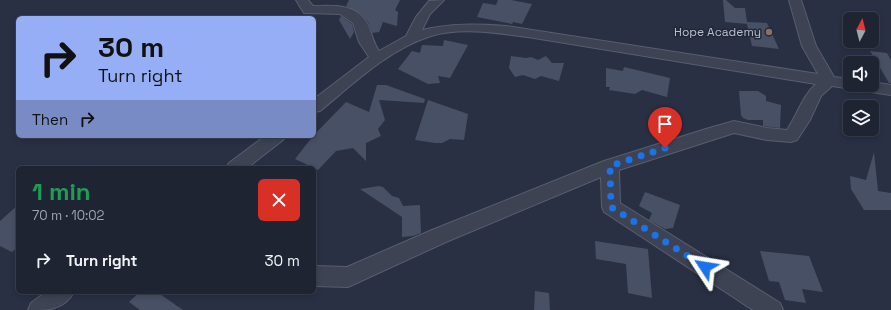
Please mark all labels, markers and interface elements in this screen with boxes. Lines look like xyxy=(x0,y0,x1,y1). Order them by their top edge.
north arrow xyxy=(843,12,879,48)
map controls xyxy=(843,12,879,136)
place label: Hope Academy xyxy=(674,24,761,40)
marker: Hope Academy xyxy=(764,27,774,37)
text: 30 m xyxy=(98,29,164,65)
icon: right xyxy=(32,32,84,84)
button: sound xyxy=(843,56,879,92)
text: Turn right xyxy=(98,64,182,87)
button: layers xyxy=(843,100,879,136)
pin xyxy=(648,107,682,148)
icon: right xyxy=(76,108,98,130)
text: Then xyxy=(32,110,68,129)
icon: arrive xyxy=(654,113,676,135)
text: 1 min xyxy=(32,176,91,207)
button: close xyxy=(258,179,300,221)
text: 70 m · 10:02 xyxy=(32,207,104,224)
position arrow xyxy=(684,246,726,288)
icon: right xyxy=(32,249,54,271)
text: Turn right xyxy=(66,251,137,270)
text: 30 m xyxy=(265,251,300,270)

